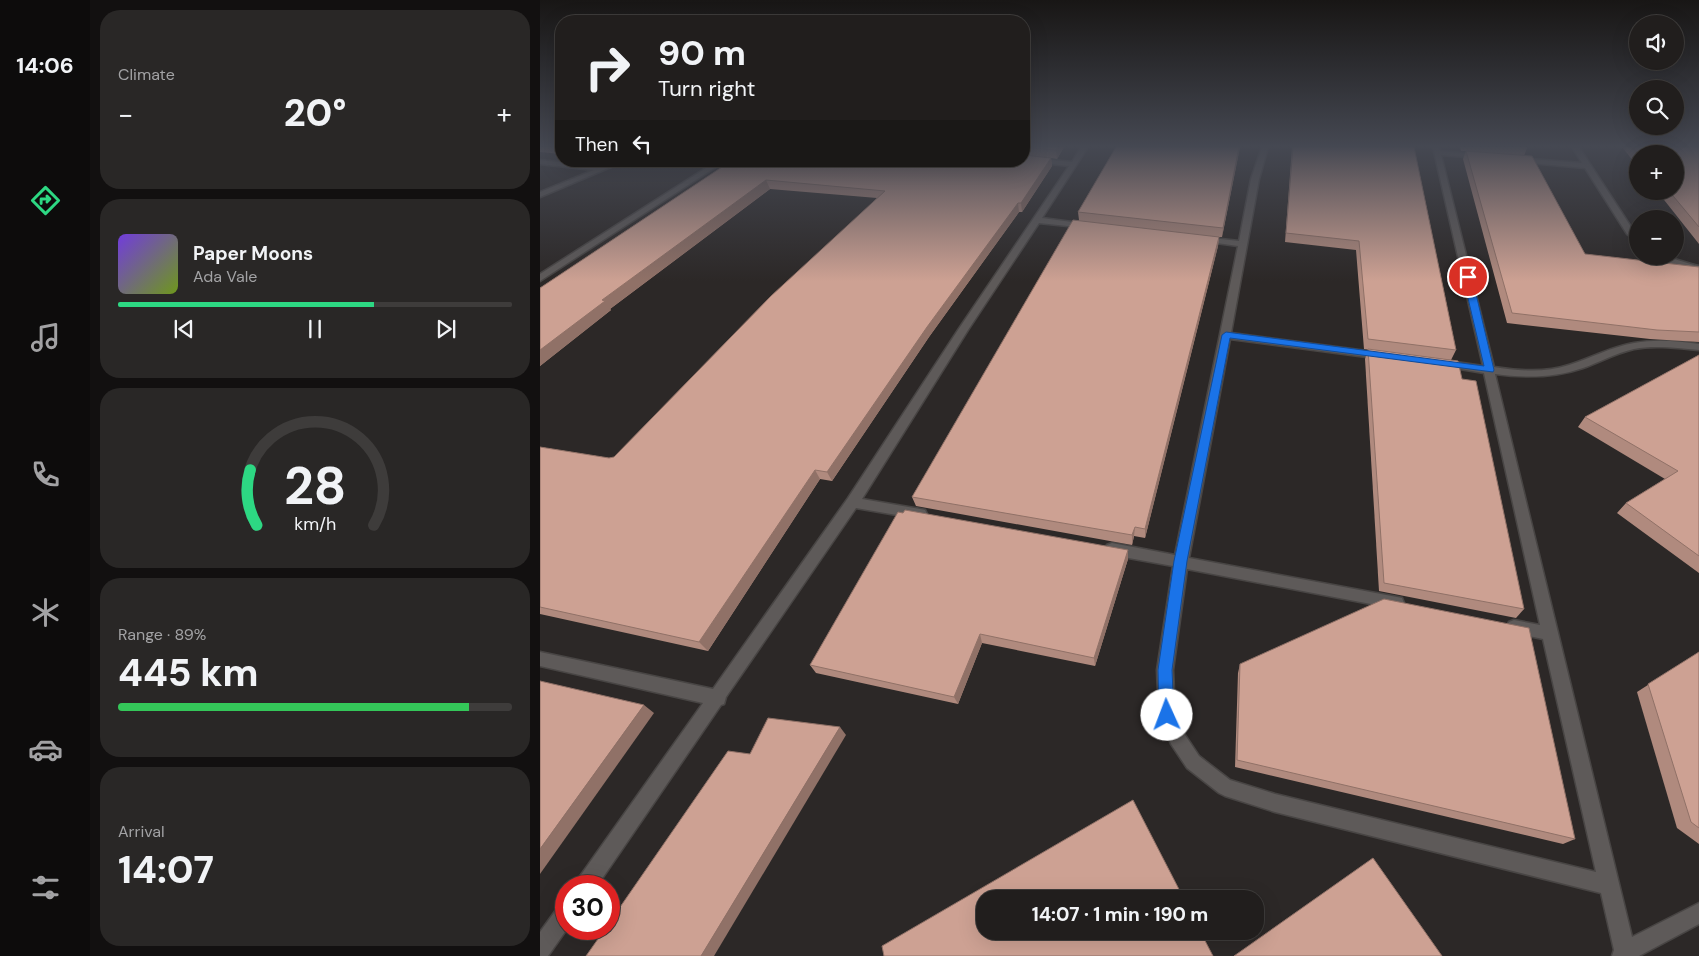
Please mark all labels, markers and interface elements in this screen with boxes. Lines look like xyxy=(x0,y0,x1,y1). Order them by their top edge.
map controls xyxy=(1629,15,1684,265)
button: sound xyxy=(1629,15,1684,70)
text: 90 m xyxy=(658,30,746,76)
icon: right xyxy=(575,35,640,100)
text: 14:06 xyxy=(16,51,74,80)
text: Climate xyxy=(118,64,175,85)
text: Turn right xyxy=(658,74,755,103)
button: search xyxy=(1629,80,1684,135)
text: 20° xyxy=(284,88,346,138)
text: − xyxy=(118,96,133,133)
text: + xyxy=(497,96,512,133)
icon: left xyxy=(628,130,656,158)
text: Then xyxy=(575,132,618,157)
button: + xyxy=(1629,145,1684,200)
icon: directions xyxy=(28,183,63,218)
button: − xyxy=(1629,210,1684,265)
text: Paper Moons xyxy=(193,241,313,266)
pin xyxy=(1447,256,1489,298)
icon: arrive xyxy=(1454,263,1482,291)
text: Ada Vale xyxy=(193,266,257,287)
icon: previous xyxy=(170,315,198,343)
icon: pause xyxy=(301,315,329,343)
icon: next xyxy=(432,315,460,343)
icon: music xyxy=(28,320,63,355)
text: 28 xyxy=(284,452,346,520)
icon: phone xyxy=(28,457,63,492)
text: km/h xyxy=(294,512,336,536)
icon: climate xyxy=(28,595,63,630)
text: Range · 89% xyxy=(118,624,206,645)
text: 445 km xyxy=(118,648,259,698)
position arrow xyxy=(1140,688,1192,740)
icon: car xyxy=(28,732,63,767)
text: Arrival xyxy=(118,821,165,842)
text: 14:07 xyxy=(118,845,214,895)
icon: filters xyxy=(28,870,63,905)
speed limit sign: 30 xyxy=(555,875,620,940)
text: 14:07 · 1 min · 190 m xyxy=(1032,902,1208,927)

